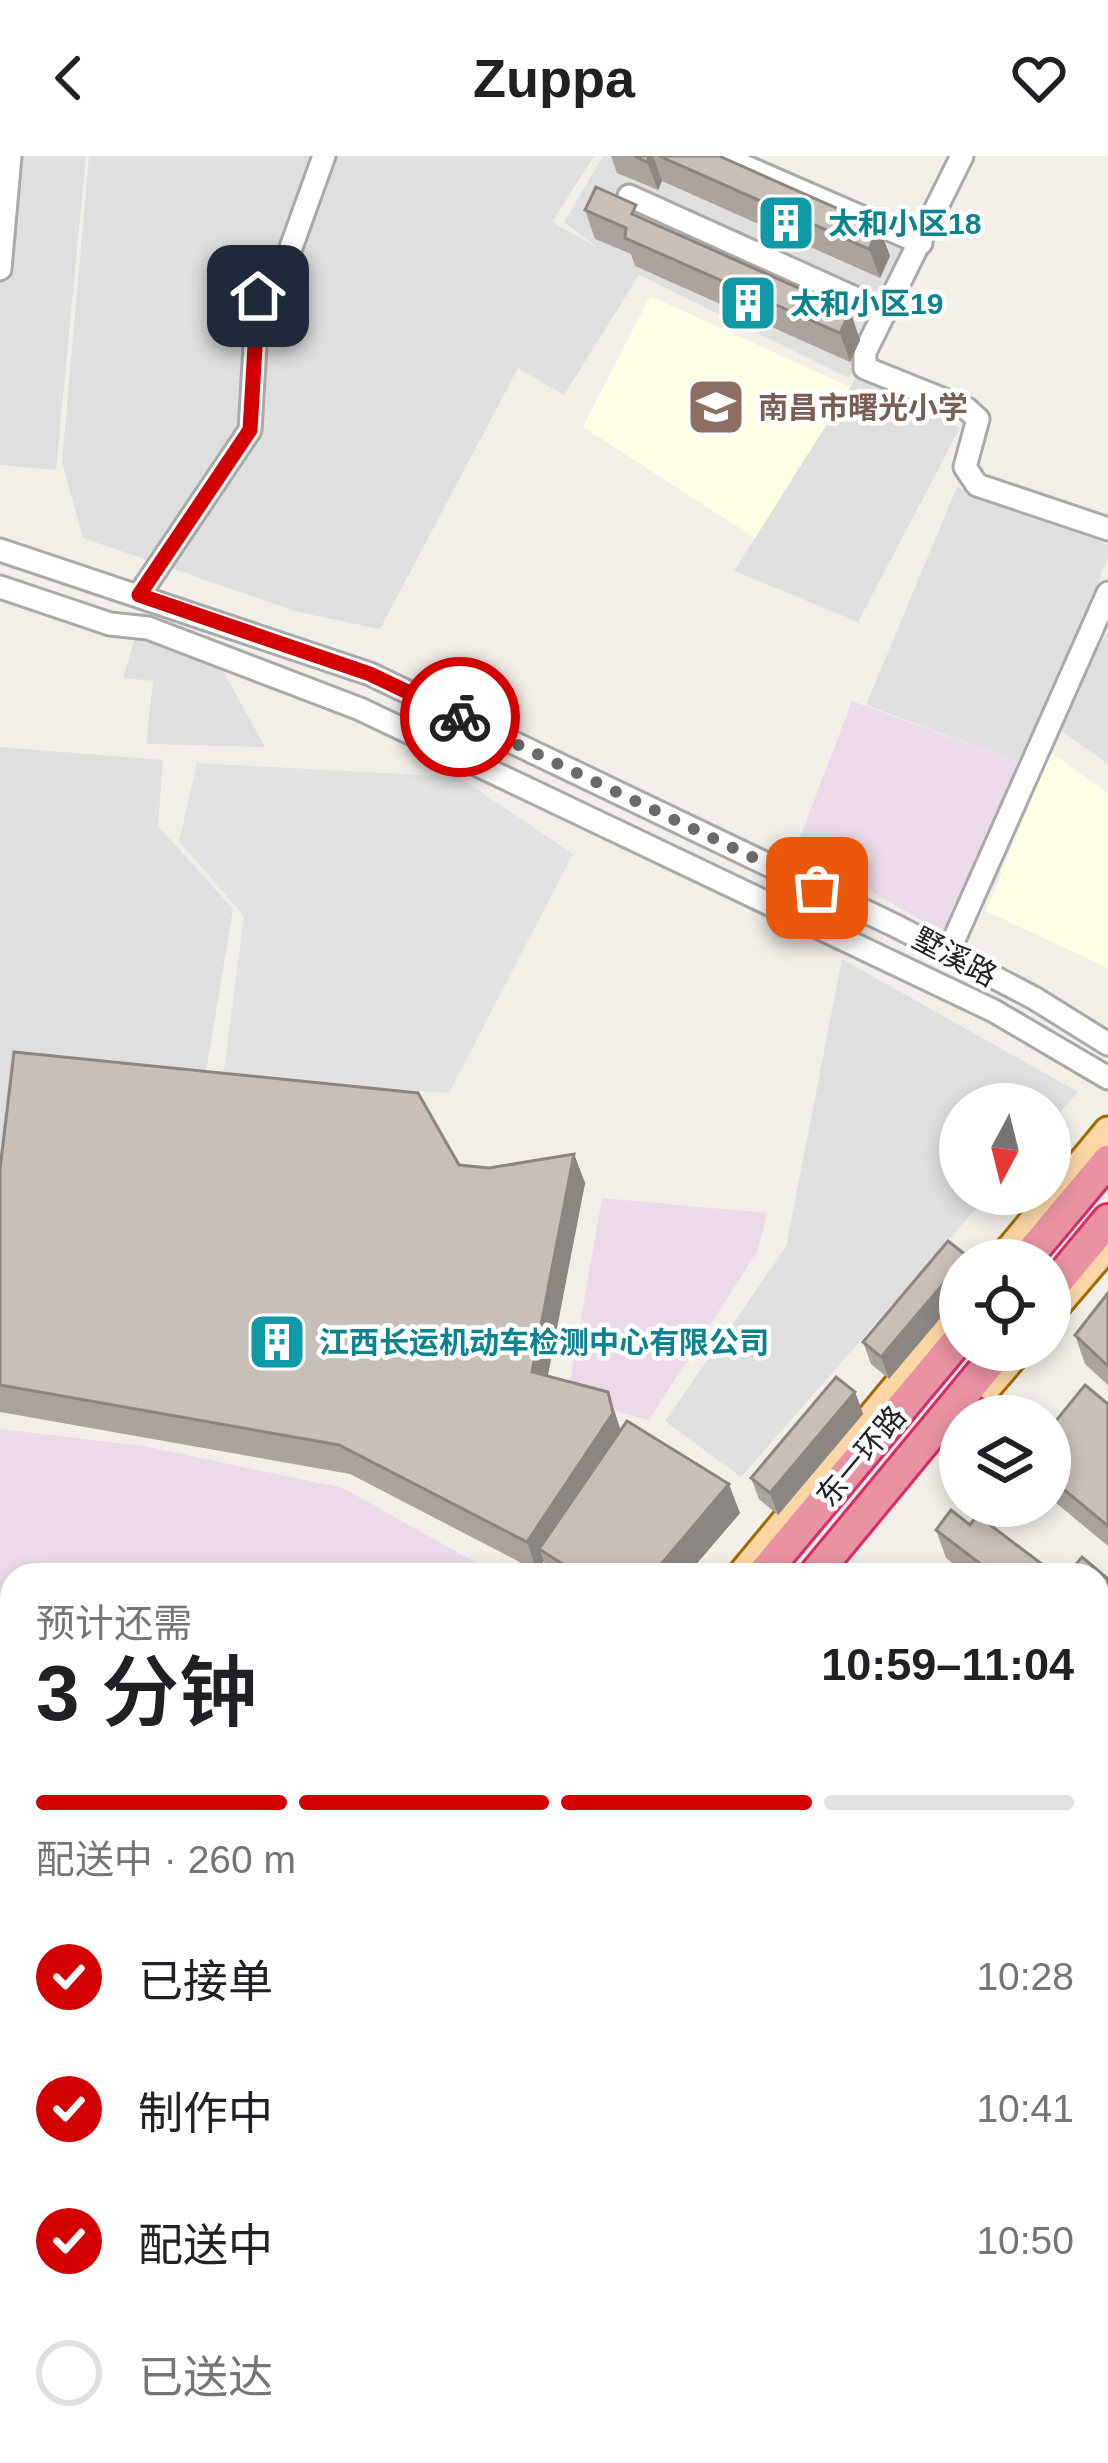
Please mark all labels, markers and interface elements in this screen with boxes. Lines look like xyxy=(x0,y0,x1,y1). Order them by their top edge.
icon: back xyxy=(36,45,102,111)
icon: heart xyxy=(1006,45,1072,111)
text: Zuppa xyxy=(473,48,635,108)
building icon: 太和小区18 xyxy=(755,192,817,254)
place label: 太和小区18 xyxy=(828,207,981,240)
pin xyxy=(207,245,309,347)
icon: home xyxy=(225,263,291,329)
building icon: 太和小区19 xyxy=(717,272,779,334)
place label: 太和小区19 xyxy=(790,287,943,320)
school or university icon: 南昌市曙光小学 xyxy=(685,376,747,438)
place label: 南昌市曙光小学 xyxy=(758,391,968,424)
courier xyxy=(400,657,520,777)
icon: bike xyxy=(427,684,493,750)
pin xyxy=(766,837,868,939)
icon: bag xyxy=(784,855,850,921)
street label: 墅溪路 xyxy=(908,921,1002,993)
north arrow xyxy=(939,1083,1071,1215)
map controls xyxy=(939,1083,1071,1527)
button: locate xyxy=(939,1239,1071,1371)
building icon: 江西长运机动车检测中心有限公司 xyxy=(246,1311,308,1373)
place label: 江西长运机动车检测中心有限公司 xyxy=(319,1326,769,1359)
button: layers xyxy=(939,1395,1071,1527)
street label: 东一环路 xyxy=(810,1399,912,1513)
text: 预计还需 xyxy=(36,1602,192,1645)
text: 10:59–11:04 xyxy=(821,1639,1074,1690)
text: 3 分钟 xyxy=(36,1649,257,1737)
text: 配送中 · 260 m xyxy=(36,1838,296,1881)
icon: check xyxy=(36,1944,102,2010)
text: 10:28 xyxy=(976,1955,1074,1998)
text: 已接单 xyxy=(138,1956,273,2007)
icon: check xyxy=(36,2076,102,2142)
text: 10:41 xyxy=(976,2087,1074,2130)
text: 制作中 xyxy=(138,2088,273,2139)
icon: check xyxy=(36,2208,102,2274)
text: 10:50 xyxy=(976,2219,1074,2262)
text: 配送中 xyxy=(138,2220,273,2271)
text: 已送达 xyxy=(138,2352,273,2403)

